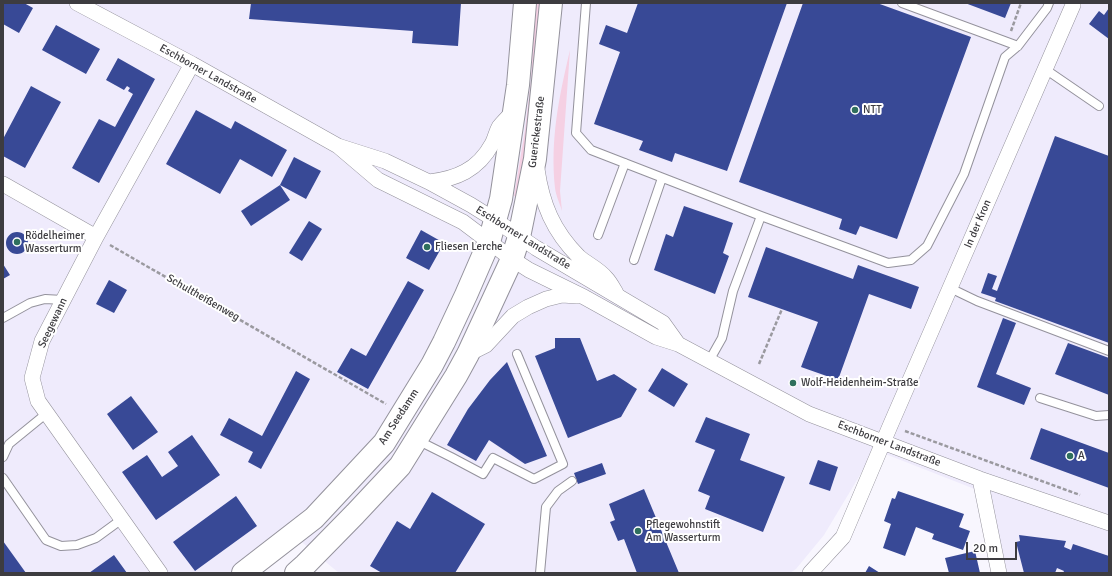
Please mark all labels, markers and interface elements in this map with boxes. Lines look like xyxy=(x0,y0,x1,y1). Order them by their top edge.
street label: Eschborner Landstraße xyxy=(157,42,259,106)
street label: Guerickestraße xyxy=(526,95,548,169)
place label: NTT xyxy=(863,103,882,117)
marker: NTT xyxy=(850,105,860,115)
street label: In der Kron xyxy=(962,198,994,250)
street label: Eschborner Landstraße xyxy=(473,203,573,273)
place label: Rödelheimer Wasserturm xyxy=(25,229,85,255)
marker: Rödelheimer Wasserturm xyxy=(12,237,22,247)
place label: Fliesen Lerche xyxy=(435,240,503,254)
marker: Fliesen Lerche xyxy=(422,242,432,252)
street label: Schultheißenweg xyxy=(164,272,242,324)
street label: Seegewann xyxy=(36,296,70,350)
place label: Wolf-Heidenheim-Straße xyxy=(801,376,919,390)
marker: Wolf-Heidenheim-Straße xyxy=(788,378,798,388)
street label: Am Seedamm xyxy=(376,387,422,447)
street label: Eschborner Landstraße xyxy=(836,418,942,470)
place label: A xyxy=(1078,449,1085,463)
marker: A xyxy=(1065,451,1075,461)
place label: Pflegewohnstift Am Wasserturm xyxy=(646,518,721,544)
marker: Pflegewohnstift Am Wasserturm xyxy=(633,526,643,536)
scale bar xyxy=(968,534,1019,560)
text: 20 m xyxy=(973,541,998,556)

